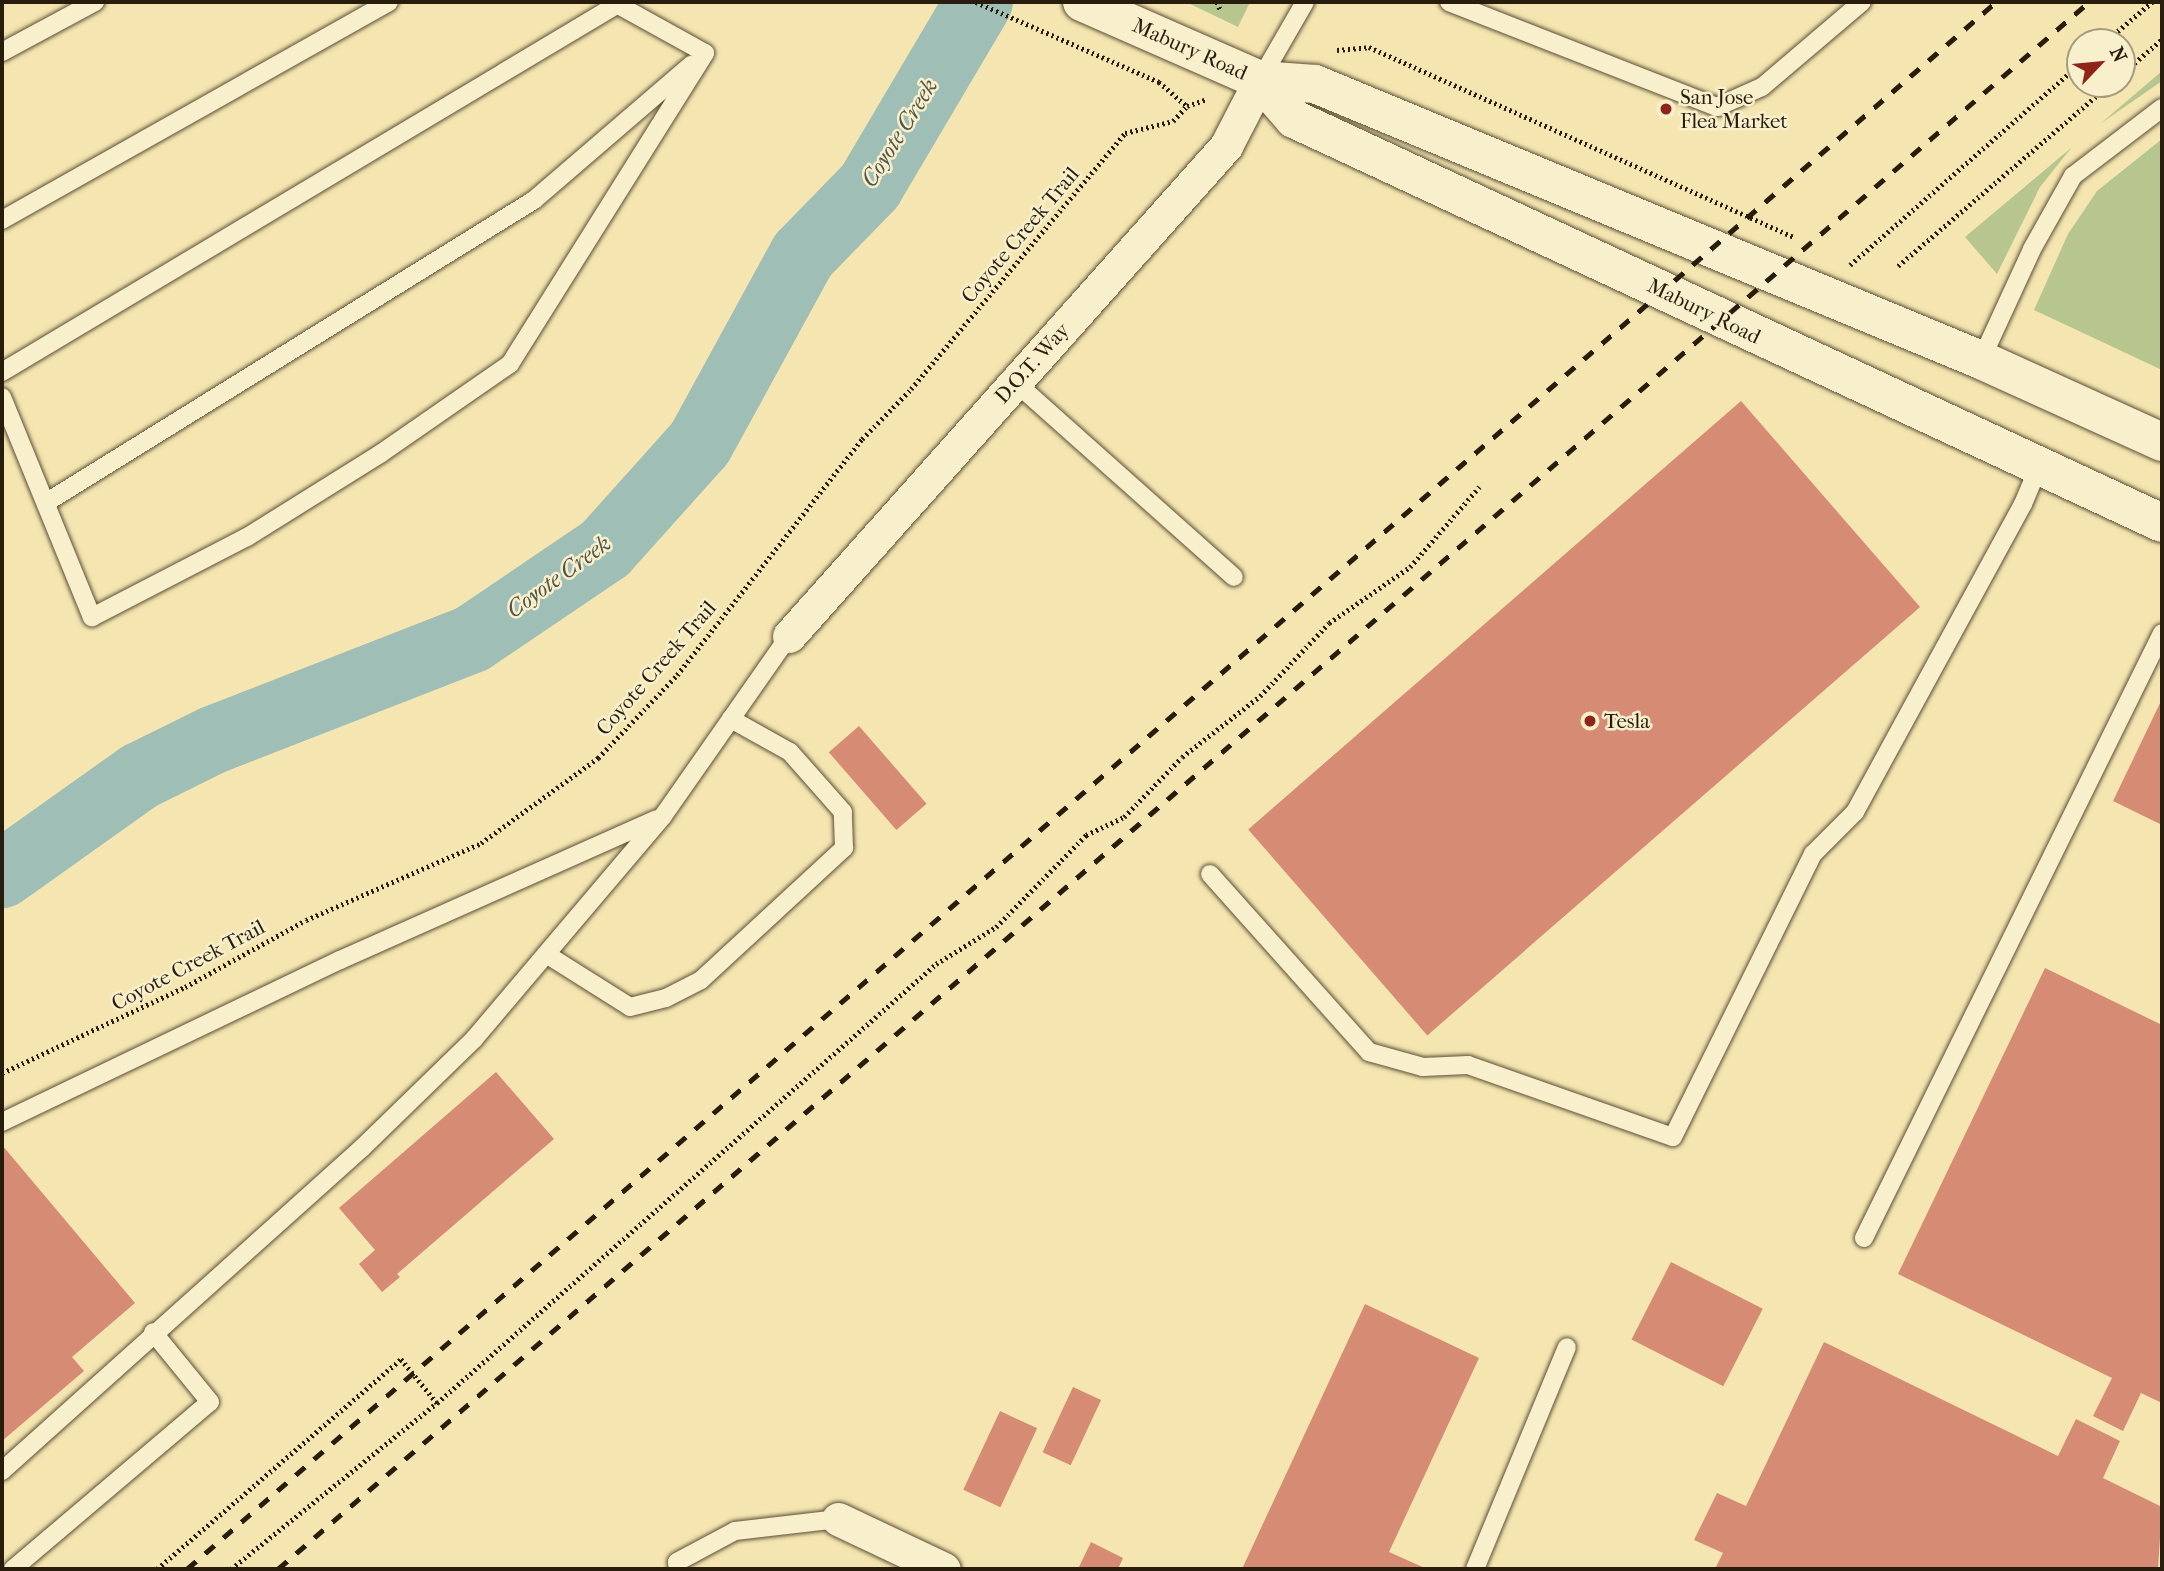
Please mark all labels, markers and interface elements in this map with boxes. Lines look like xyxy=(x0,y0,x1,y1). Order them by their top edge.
street label: Mabury Road xyxy=(1129,12,1251,86)
north arrow xyxy=(2066,28,2136,98)
text: N xyxy=(2105,43,2131,66)
water label: Coyote Creek xyxy=(856,74,944,192)
place label: San Jose Flea Market xyxy=(1680,84,1788,134)
marker: San Jose Flea Market xyxy=(1658,101,1674,117)
street label: Coyote Creek Trail xyxy=(956,162,1084,308)
street label: Mabury Road xyxy=(1643,273,1765,349)
street label: D.O.T. Way xyxy=(989,318,1075,408)
water label: Coyote Creek xyxy=(501,530,617,624)
street label: Coyote Creek Trail xyxy=(591,596,721,740)
place label: Tesla xyxy=(1604,708,1650,734)
marker: Tesla xyxy=(1582,713,1598,729)
street label: Coyote Creek Trail xyxy=(107,914,269,1016)

